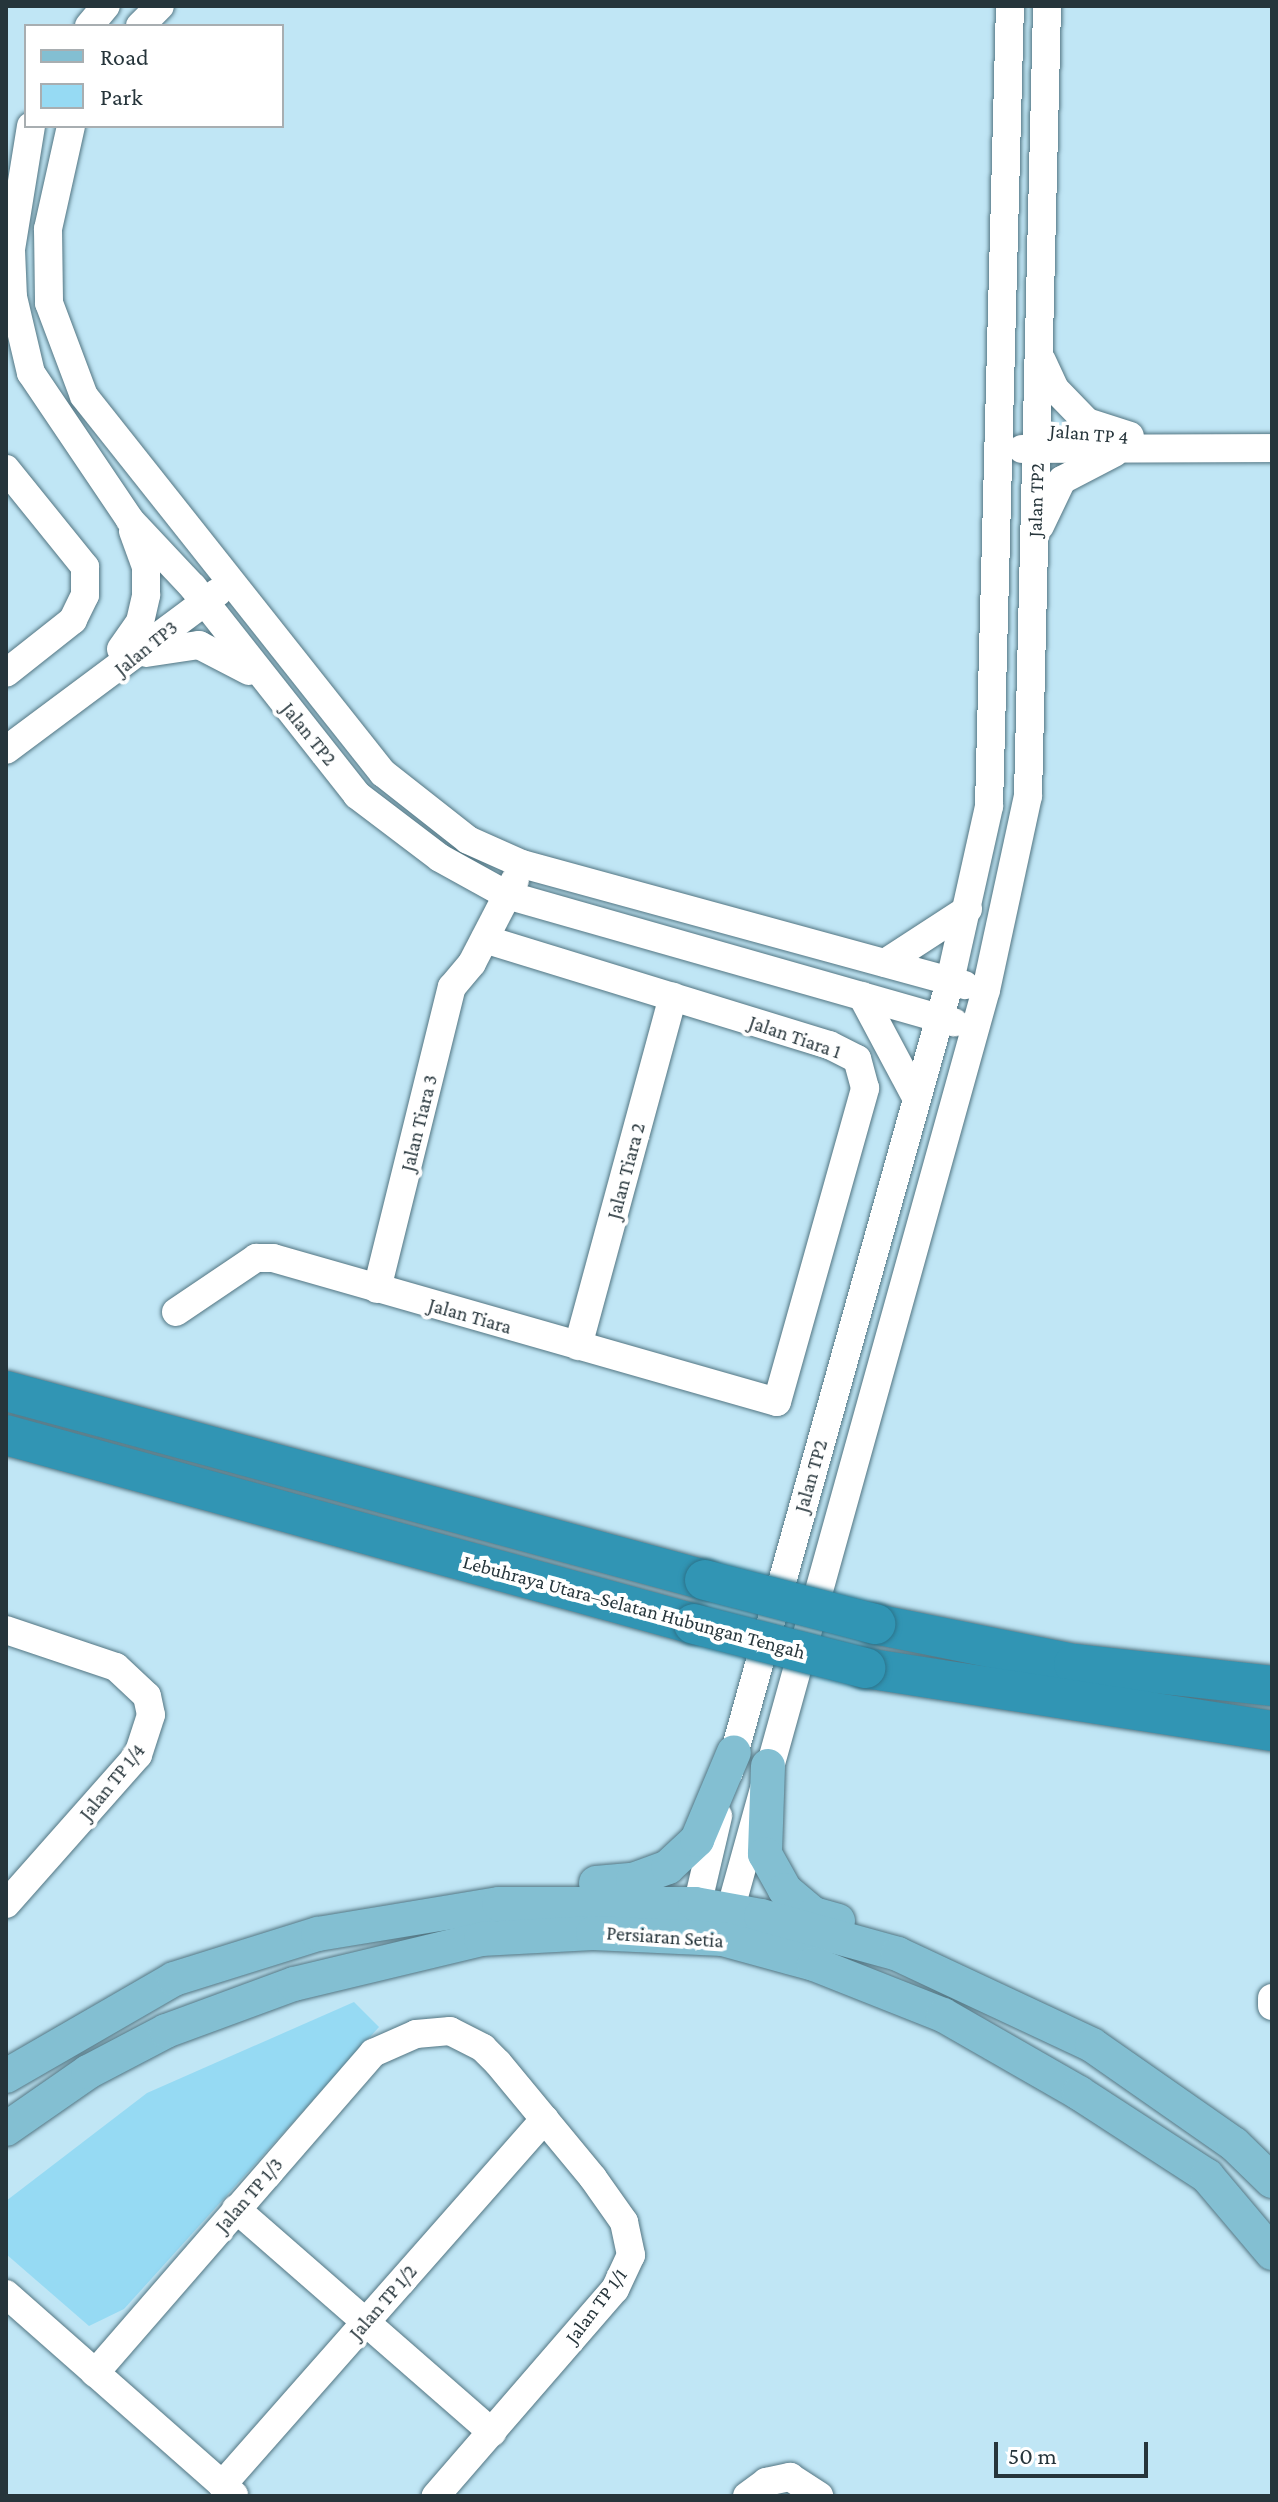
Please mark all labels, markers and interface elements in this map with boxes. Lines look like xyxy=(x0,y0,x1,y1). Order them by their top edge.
legend xyxy=(24,24,284,128)
text: Road xyxy=(100,43,149,70)
text: Park xyxy=(100,83,143,110)
street label: Jalan TP 4 xyxy=(1049,419,1129,449)
street label: Jalan TP2 xyxy=(1023,462,1049,538)
street label: Jalan TP3 xyxy=(110,615,182,681)
street label: Jalan TP2 xyxy=(276,697,342,771)
street label: Jalan Tiara 1 xyxy=(746,1010,844,1064)
street label: Jalan Tiara 3 xyxy=(395,1072,443,1174)
street label: Jalan Tiara 2 xyxy=(602,1120,650,1222)
street label: Jalan Tiara xyxy=(426,1293,514,1339)
street label: Jalan TP2 xyxy=(789,1437,833,1515)
street label: Lebuhraya Utara–Selatan Hubungan Tengah xyxy=(460,1550,808,1664)
street label: Jalan TP 1/4 xyxy=(74,1739,150,1825)
street label: Persiaran Setia xyxy=(606,1921,724,1953)
street label: Jalan TP 1/3 xyxy=(210,2153,288,2237)
street label: Jalan TP 1/2 xyxy=(344,2260,422,2344)
street label: Jalan TP 1/1 xyxy=(560,2264,632,2348)
scale bar xyxy=(998,2426,1152,2476)
text: 50 m xyxy=(1008,2442,1057,2469)

